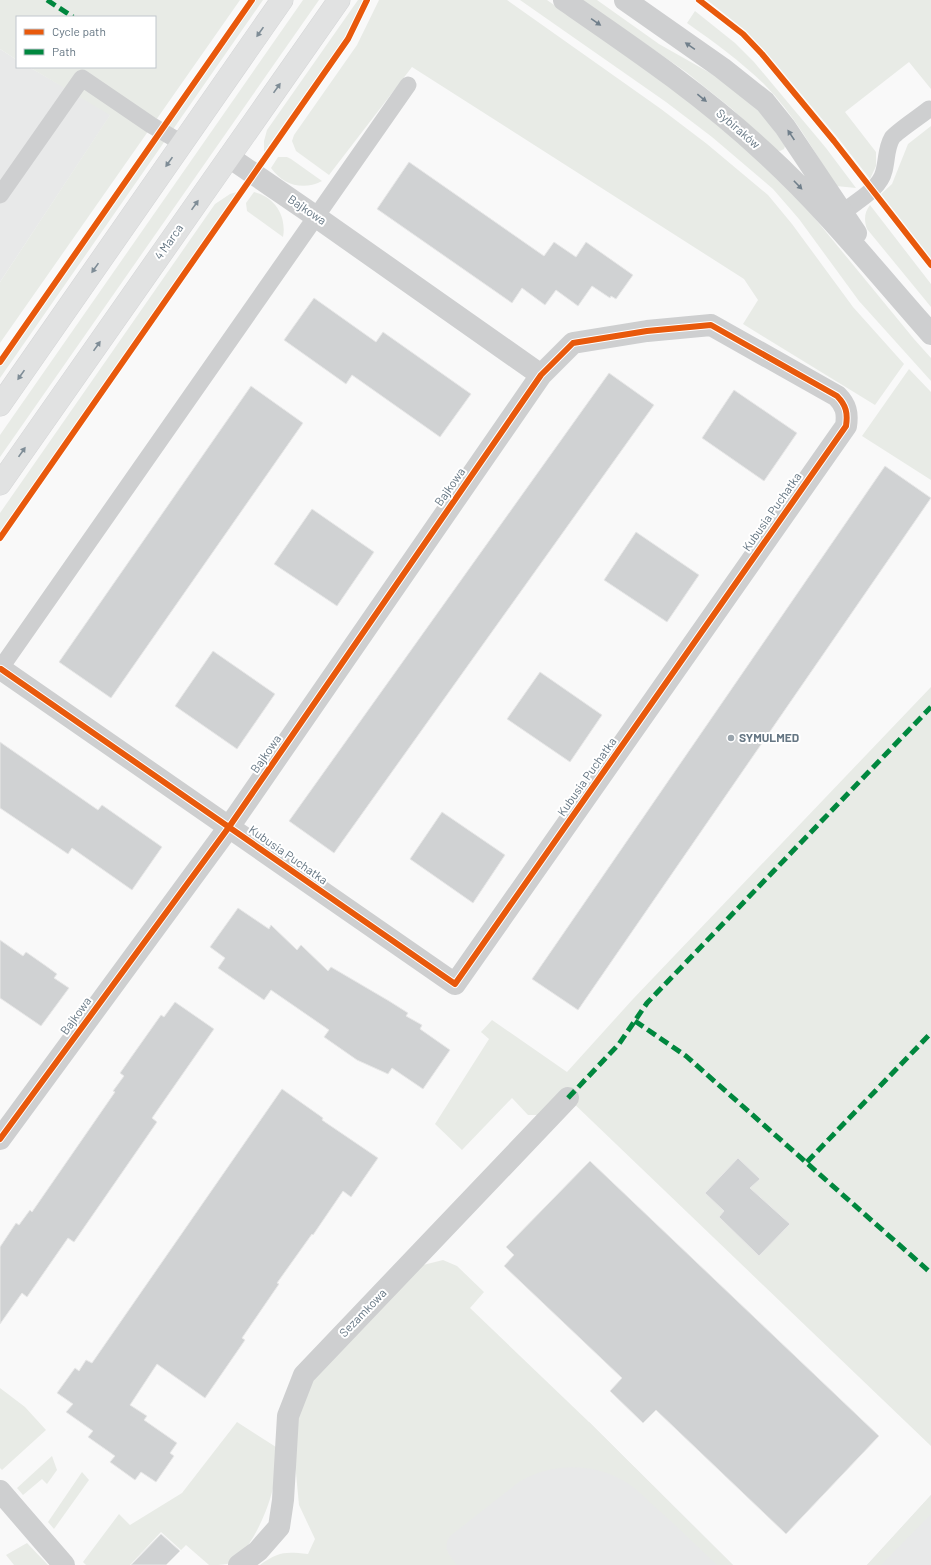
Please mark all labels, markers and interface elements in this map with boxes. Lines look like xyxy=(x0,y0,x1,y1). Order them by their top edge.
legend xyxy=(16,16,156,68)
one-way arrow xyxy=(591,18,602,26)
text: Cycle path xyxy=(52,24,106,38)
one-way arrow xyxy=(256,27,264,37)
one-way arrow xyxy=(685,42,696,50)
text: Path xyxy=(52,44,76,58)
one-way arrow xyxy=(273,83,281,94)
one-way arrow xyxy=(697,94,707,103)
street label: Sybiraków xyxy=(714,105,764,151)
one-way arrow xyxy=(787,130,795,140)
one-way arrow xyxy=(165,156,173,167)
one-way arrow xyxy=(794,180,803,190)
street label: Bajkowa xyxy=(286,191,329,227)
one-way arrow xyxy=(191,199,199,210)
street label: 4 Marca xyxy=(151,221,186,262)
one-way arrow xyxy=(91,263,99,274)
one-way arrow xyxy=(93,341,101,351)
one-way arrow xyxy=(17,370,25,380)
one-way arrow xyxy=(18,447,26,458)
street label: Bajkowa xyxy=(431,465,467,508)
street label: Kubusia Puchatka xyxy=(739,469,804,553)
place label: SYMULMED xyxy=(739,730,799,744)
street label: Bajkowa xyxy=(247,732,283,775)
marker: SYMULMED xyxy=(726,733,736,743)
street label: Kubusia Puchatka xyxy=(554,734,619,818)
street label: Kubusia Puchatka xyxy=(247,822,331,887)
street label: Bajkowa xyxy=(57,994,94,1037)
street label: Sezamkowa xyxy=(336,1285,389,1339)

